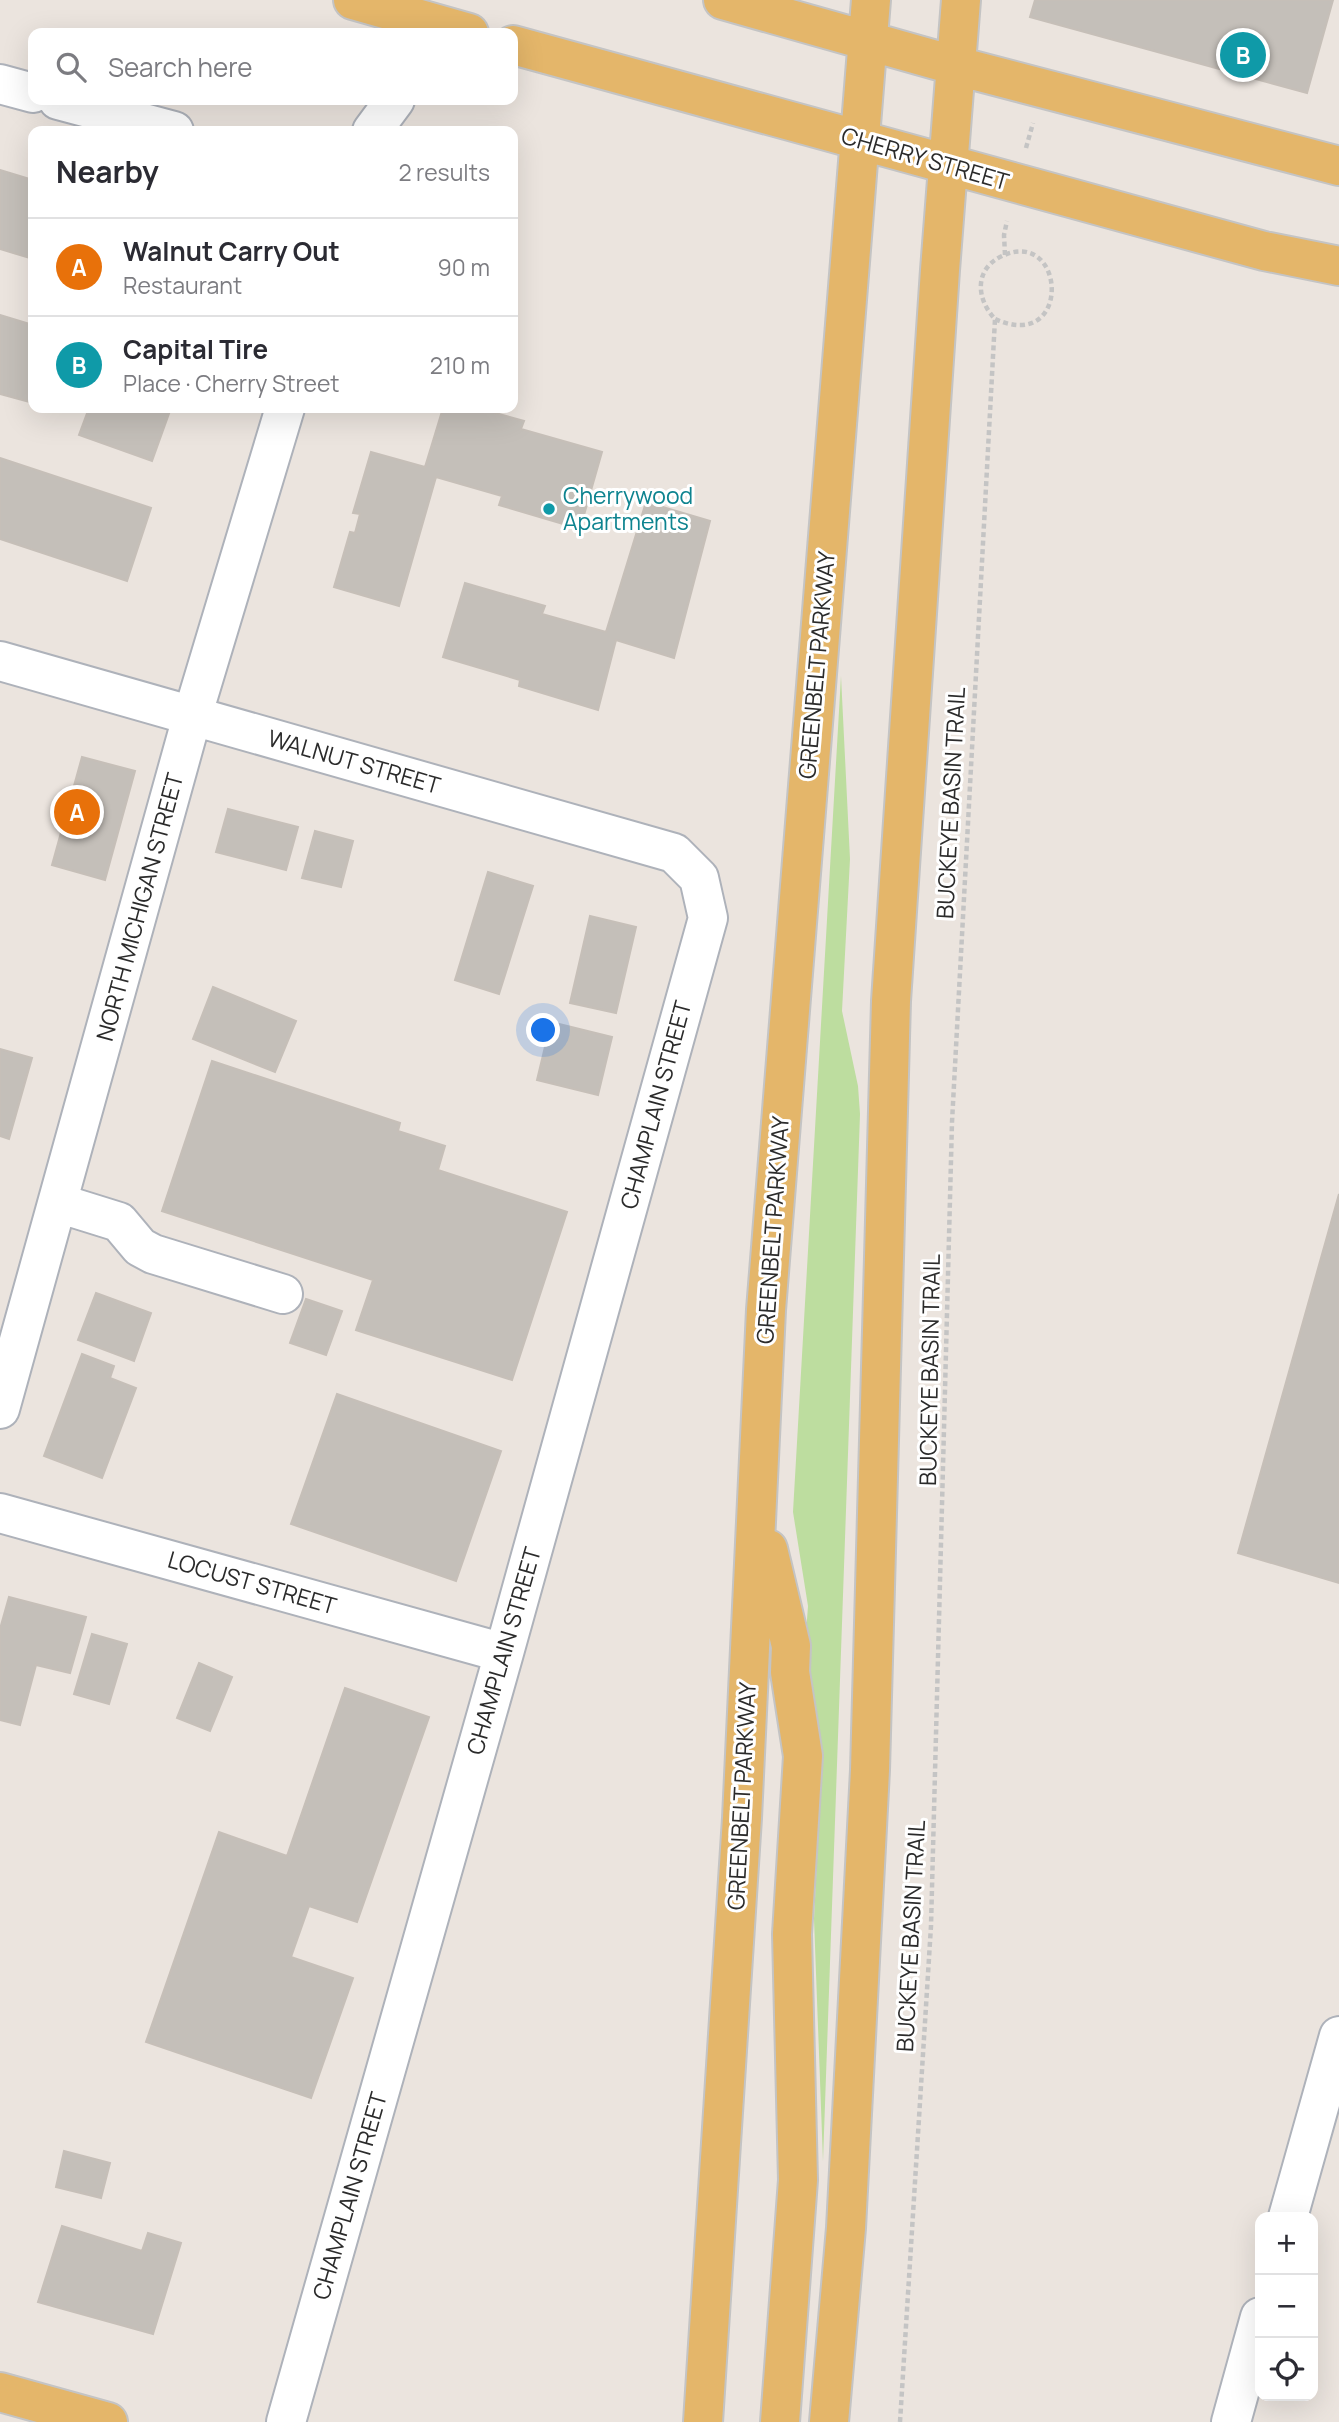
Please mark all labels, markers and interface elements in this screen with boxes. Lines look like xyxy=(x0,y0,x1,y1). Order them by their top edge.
search box xyxy=(28,28,518,105)
pin: B xyxy=(1220,29,1266,81)
icon: search xyxy=(52,48,90,86)
text: Search here xyxy=(108,49,253,85)
street label: CHERRY STREET xyxy=(838,119,1013,197)
text: Nearby xyxy=(56,151,159,192)
text: 2 results xyxy=(398,156,490,188)
text: Walnut Carry Out xyxy=(123,233,340,269)
text: A xyxy=(71,251,87,283)
text: 90 m xyxy=(438,251,490,283)
text: Restaurant xyxy=(123,269,242,301)
text: Capital Tire xyxy=(123,331,268,367)
text: B xyxy=(72,349,86,381)
text: 210 m xyxy=(430,349,490,381)
text: Place · Cherry Street xyxy=(123,367,340,399)
place label: Cherrywood Apartments xyxy=(563,479,693,537)
marker: Cherrywood Apartments xyxy=(541,501,557,517)
street label: GREENBELT PARKWAY xyxy=(790,550,842,780)
street label: BUCKEYE BASIN TRAIL xyxy=(928,686,972,920)
street label: WALNUT STREET xyxy=(264,721,445,801)
street label: NORTH MICHIGAN STREET xyxy=(88,769,190,1044)
pin: A xyxy=(54,786,100,838)
street label: CHAMPLAIN STREET xyxy=(612,997,698,1212)
your location xyxy=(526,1013,560,1047)
street label: GREENBELT PARKWAY xyxy=(748,1115,796,1345)
street label: BUCKEYE BASIN TRAIL xyxy=(911,1253,947,1486)
street label: LOCUST STREET xyxy=(164,1543,341,1621)
street label: CHAMPLAIN STREET xyxy=(458,1543,548,1758)
street label: GREENBELT PARKWAY xyxy=(719,1681,763,1911)
street label: BUCKEYE BASIN TRAIL xyxy=(888,1819,932,2053)
street label: CHAMPLAIN STREET xyxy=(304,2088,394,2303)
map controls xyxy=(1255,2212,1318,2401)
button: + xyxy=(1255,2212,1318,2275)
button: − xyxy=(1255,2275,1318,2338)
button: locate xyxy=(1255,2338,1318,2401)

